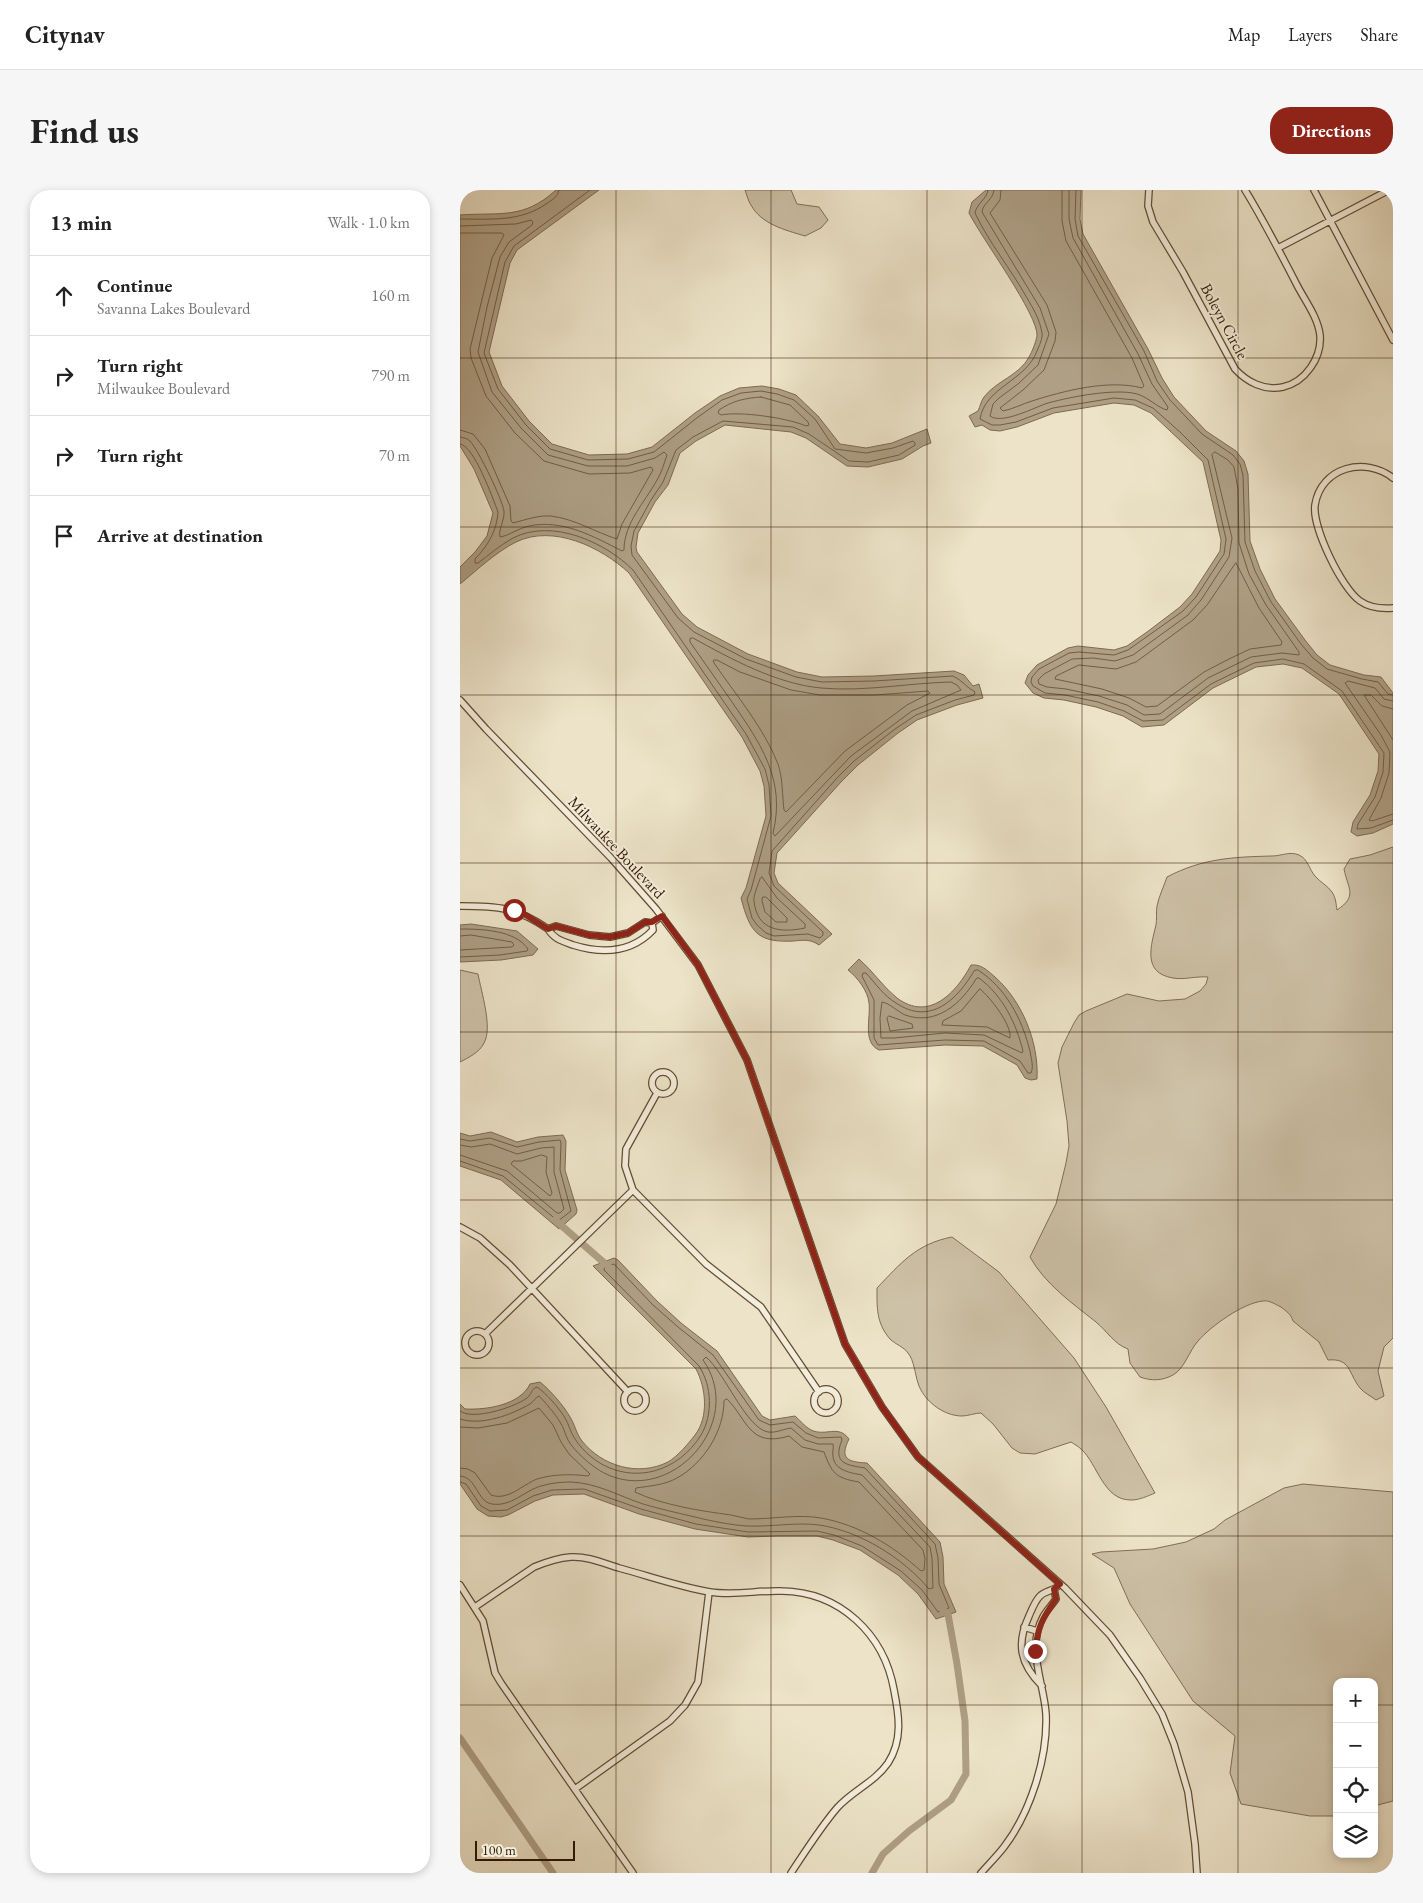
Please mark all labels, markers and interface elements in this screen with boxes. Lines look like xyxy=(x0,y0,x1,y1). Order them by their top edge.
text: Citynav xyxy=(25,19,105,50)
text: Map xyxy=(1228,23,1260,46)
text: Layers xyxy=(1288,23,1332,46)
text: Share xyxy=(1360,23,1398,46)
button: Directions xyxy=(1270,107,1393,154)
text: Find us xyxy=(30,108,139,153)
text: 13 min xyxy=(50,209,112,236)
text: Walk · 1.0 km xyxy=(327,212,410,233)
text: Continue xyxy=(97,273,172,298)
street label: Boleyn Circle xyxy=(1196,280,1253,363)
icon: ahead xyxy=(50,282,78,310)
text: 160 m xyxy=(371,285,410,306)
text: Savanna Lakes Boulevard xyxy=(97,298,250,319)
text: Turn right xyxy=(97,353,183,378)
icon: right xyxy=(50,362,78,390)
text: 790 m xyxy=(371,365,410,386)
text: Milwaukee Boulevard xyxy=(97,378,230,399)
icon: right xyxy=(50,442,78,470)
text: Turn right xyxy=(97,443,183,468)
text: 70 m xyxy=(379,445,410,466)
icon: arrive xyxy=(50,522,78,550)
text: Arrive at destination xyxy=(97,523,263,548)
street label: Milwaukee Boulevard xyxy=(564,791,670,904)
route start xyxy=(503,899,526,922)
route end xyxy=(1024,1640,1047,1663)
map controls xyxy=(1333,1678,1378,1858)
button: + xyxy=(1333,1678,1378,1723)
button: − xyxy=(1333,1723,1378,1768)
button: locate xyxy=(1333,1768,1378,1813)
button: layers xyxy=(1333,1813,1378,1858)
scale bar xyxy=(475,1838,575,1861)
text: 100 m xyxy=(482,1841,516,1859)

